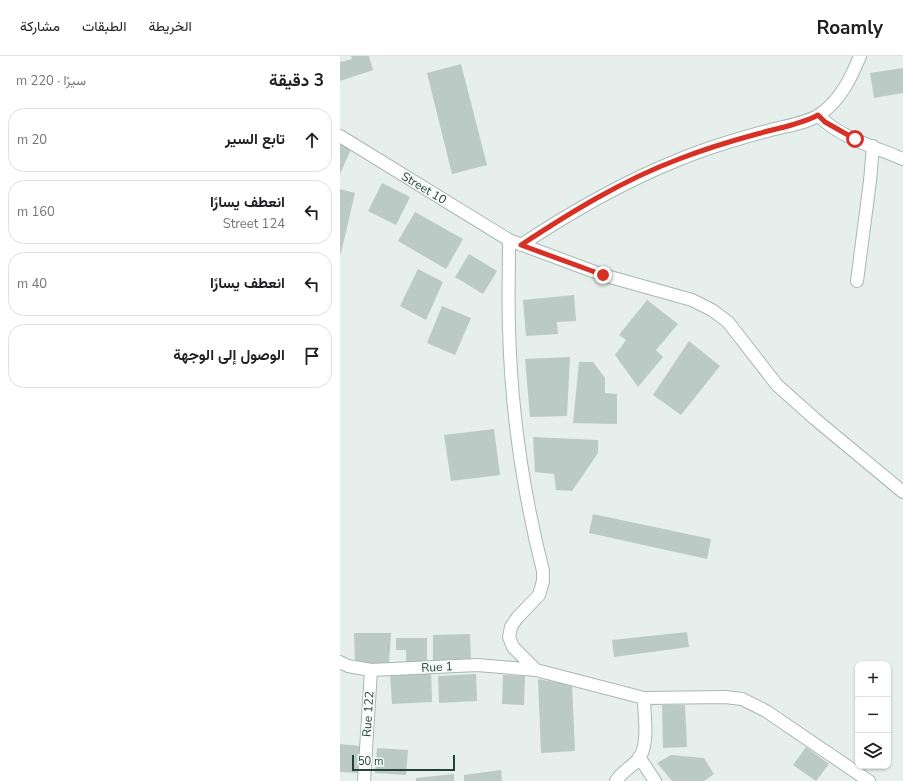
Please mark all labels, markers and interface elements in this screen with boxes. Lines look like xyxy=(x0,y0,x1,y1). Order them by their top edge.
text: Roamly xyxy=(816,15,883,41)
text: مشاركة xyxy=(20,17,60,36)
text: الطبقات xyxy=(82,17,126,36)
text: الخريطة xyxy=(148,17,192,36)
text: 3 دقيقة xyxy=(269,69,324,92)
text: سيرًا · 220 m xyxy=(16,72,86,90)
text: تابع السير xyxy=(225,129,285,149)
icon: ahead xyxy=(301,129,323,151)
route start xyxy=(846,130,864,148)
text: 20 m xyxy=(17,131,47,149)
street label: Street 10 xyxy=(398,168,450,208)
text: انعطف يسارًا xyxy=(210,192,285,212)
icon: left xyxy=(301,201,323,223)
text: 160 m xyxy=(17,203,55,221)
text: Street 124 xyxy=(223,215,285,233)
route end xyxy=(594,266,612,284)
text: انعطف يسارًا xyxy=(210,273,285,293)
icon: left xyxy=(301,273,323,295)
text: 40 m xyxy=(17,275,47,293)
text: الوصول إلى الوجهة xyxy=(173,345,285,365)
icon: arrive xyxy=(301,345,323,367)
street label: Rue 1 xyxy=(421,658,453,676)
map controls xyxy=(855,661,891,769)
button: + xyxy=(855,661,891,697)
street label: Rue 122 xyxy=(358,691,378,737)
button: − xyxy=(855,697,891,733)
button: layers xyxy=(855,733,891,769)
scale bar xyxy=(352,753,455,772)
text: 50 m xyxy=(358,754,383,769)

